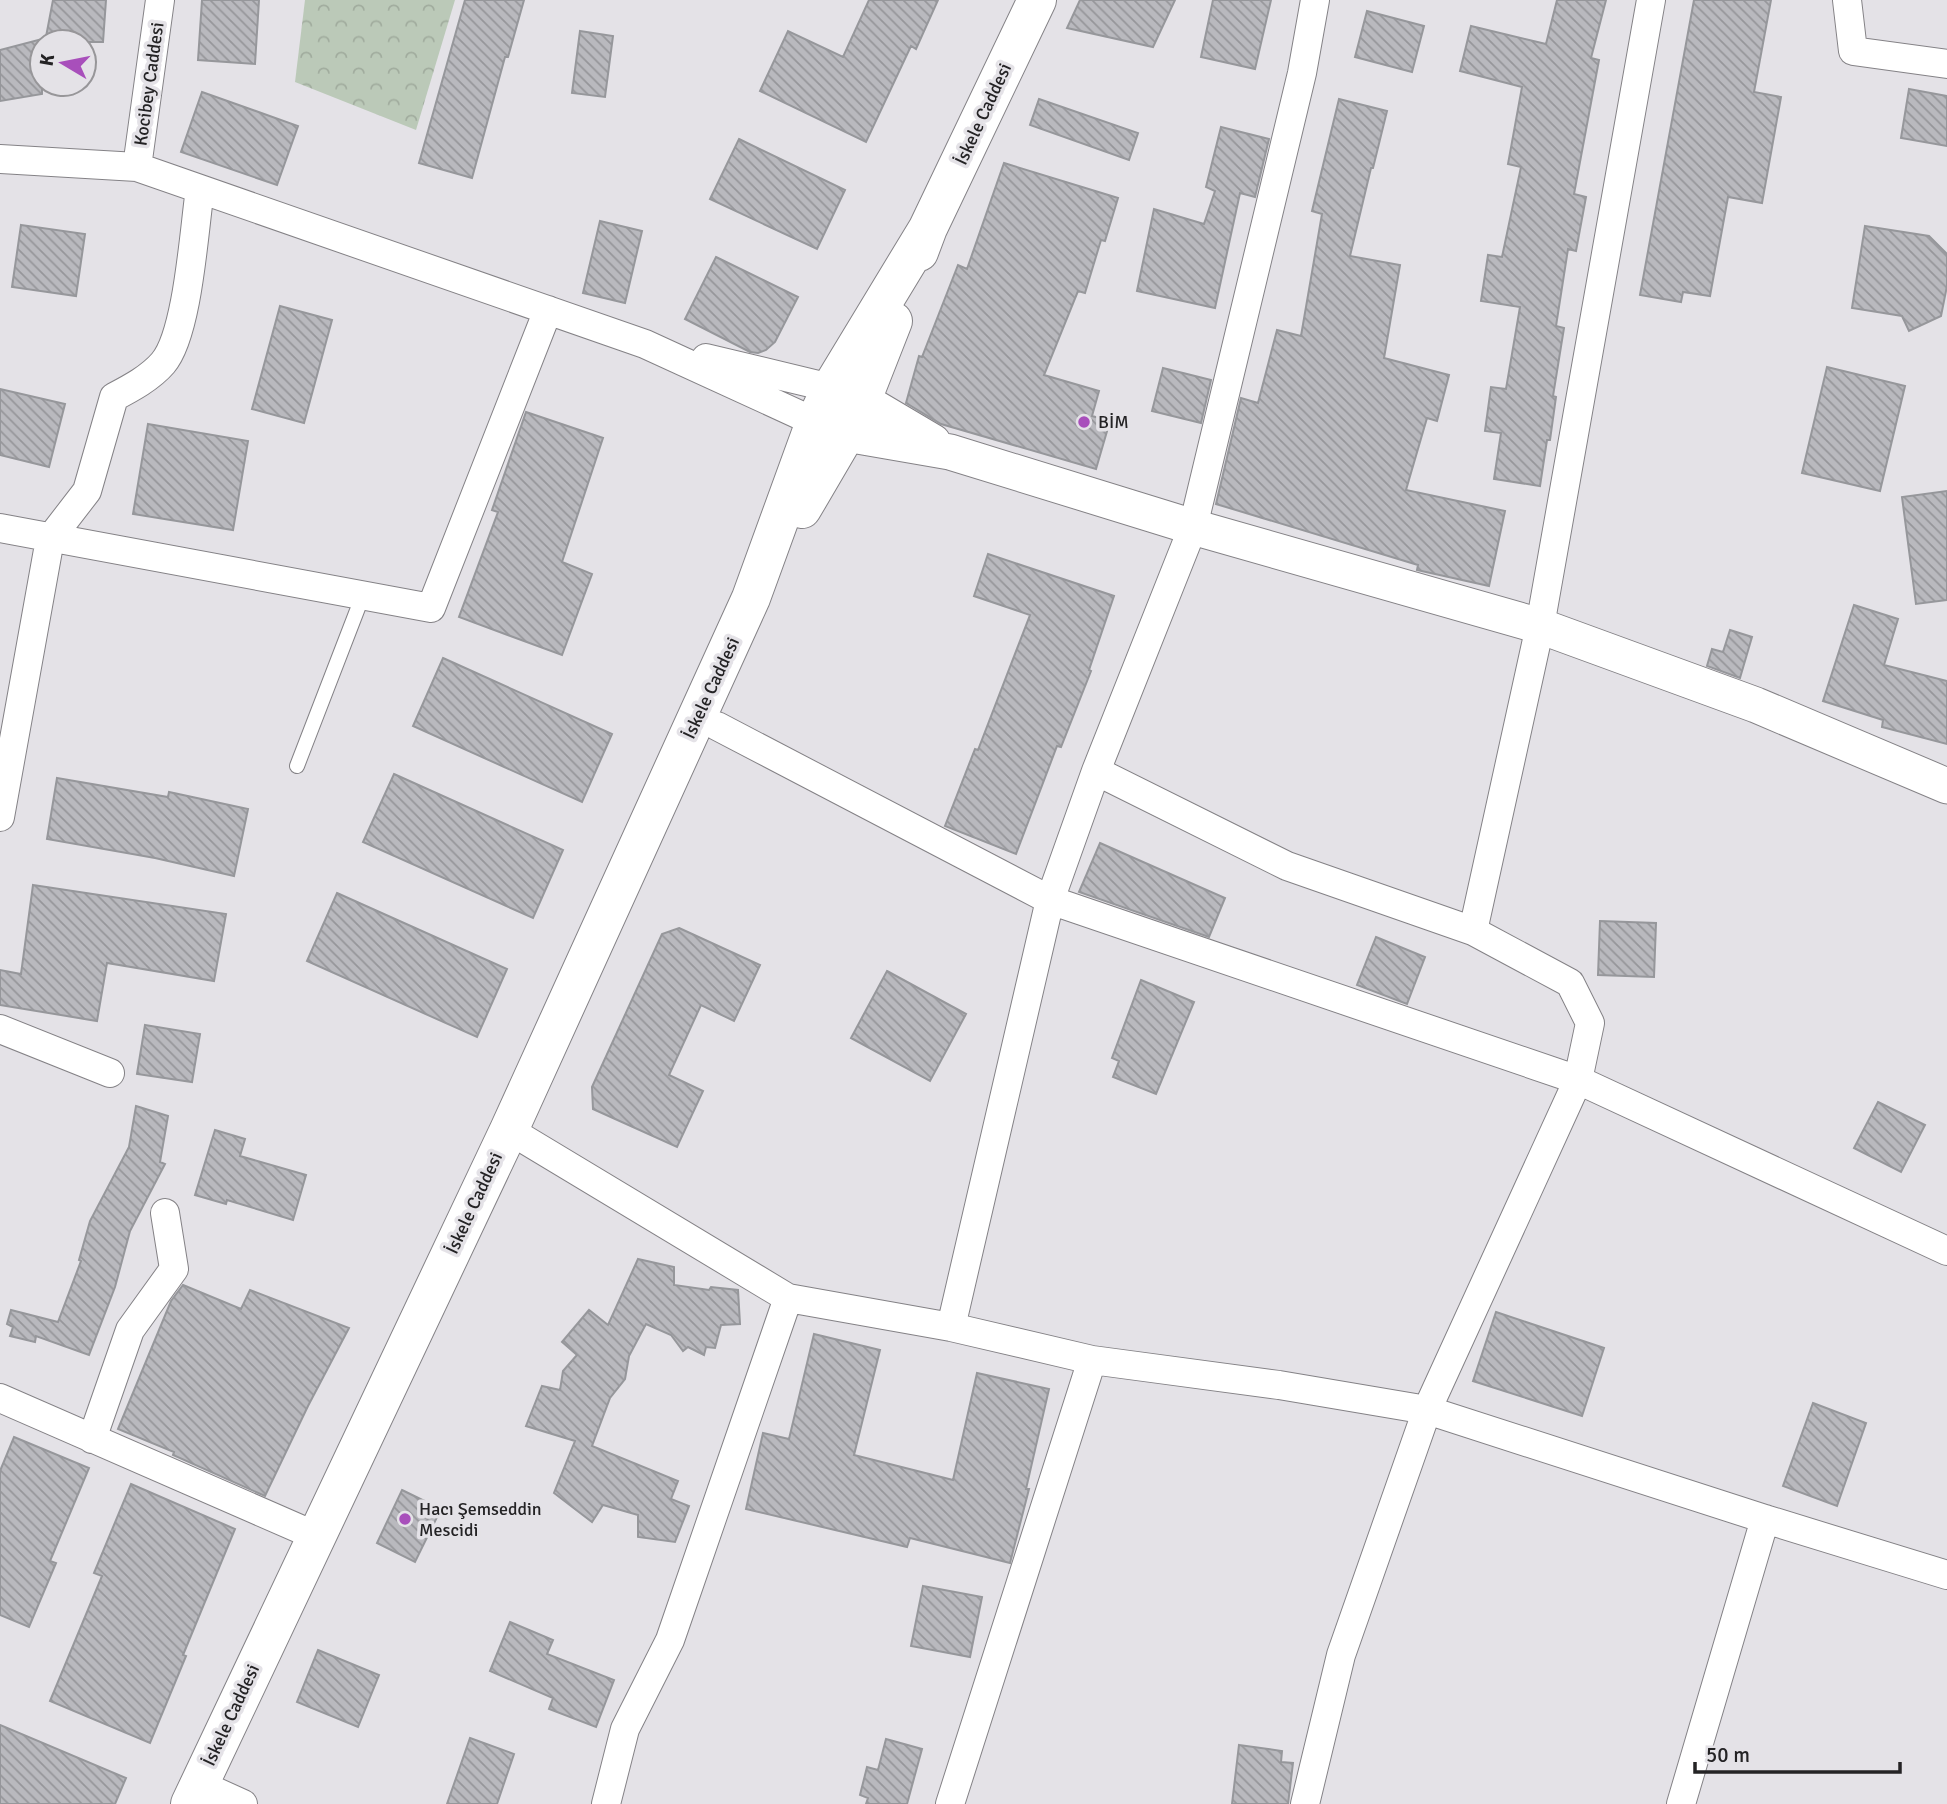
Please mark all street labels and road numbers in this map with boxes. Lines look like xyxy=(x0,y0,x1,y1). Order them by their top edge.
street label: Kocibey Caddesi xyxy=(129,21,169,147)
street label: İskele Caddesi xyxy=(950,60,1016,168)
street label: İskele Caddesi xyxy=(678,634,744,742)
street label: İskele Caddesi xyxy=(441,1149,507,1257)
street label: İskele Caddesi xyxy=(198,1661,264,1769)

